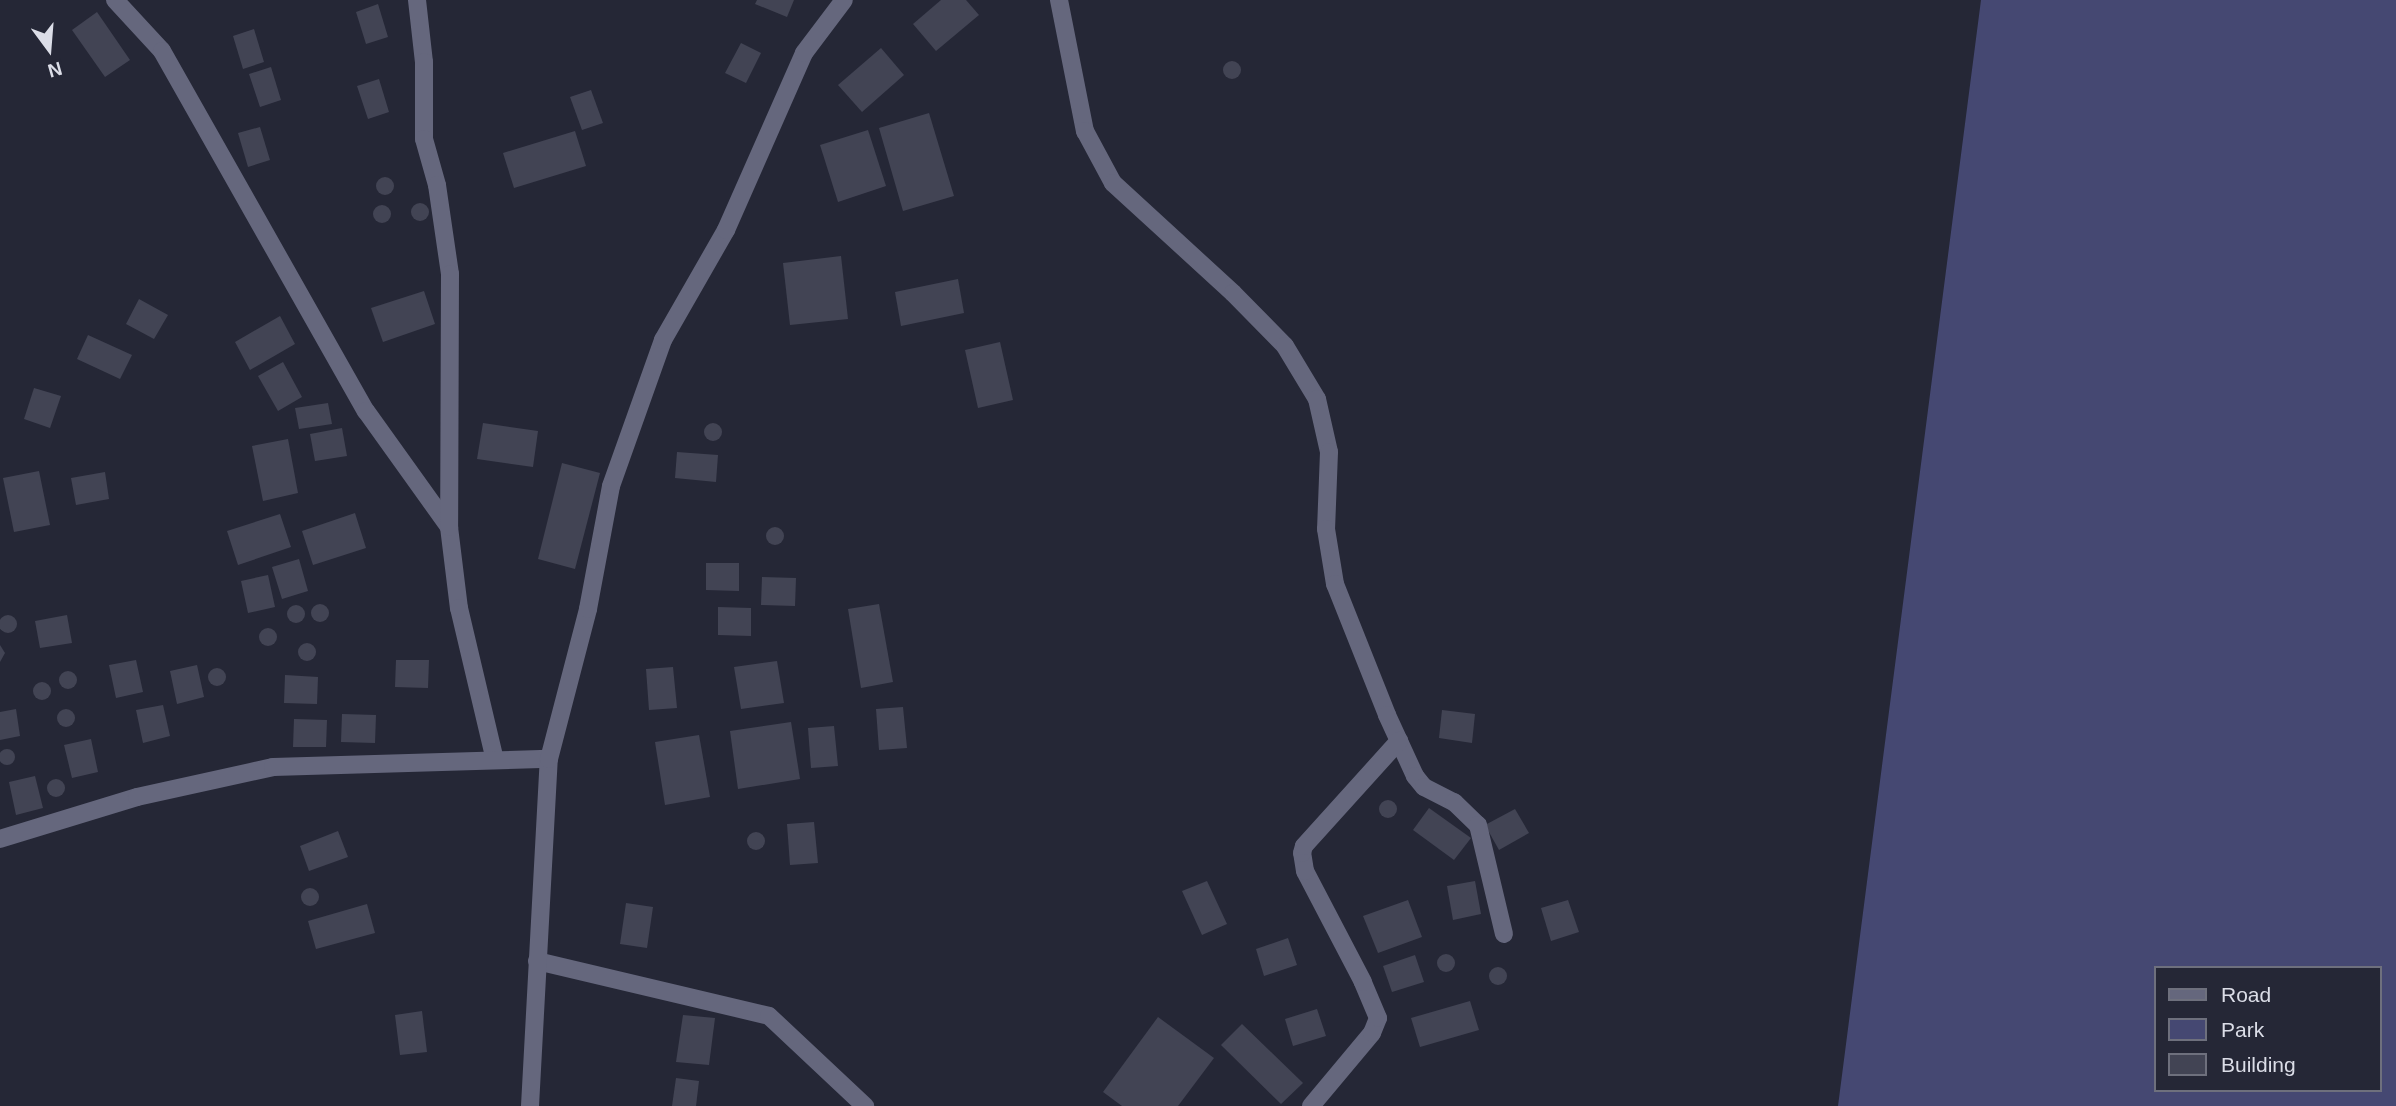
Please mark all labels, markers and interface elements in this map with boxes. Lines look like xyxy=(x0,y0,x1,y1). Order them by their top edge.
north arrow xyxy=(14,14,84,84)
text: N xyxy=(45,58,64,82)
legend xyxy=(2154,966,2382,1092)
text: Road xyxy=(2221,983,2271,1006)
text: Park xyxy=(2221,1018,2264,1041)
text: Building xyxy=(2221,1053,2296,1076)

